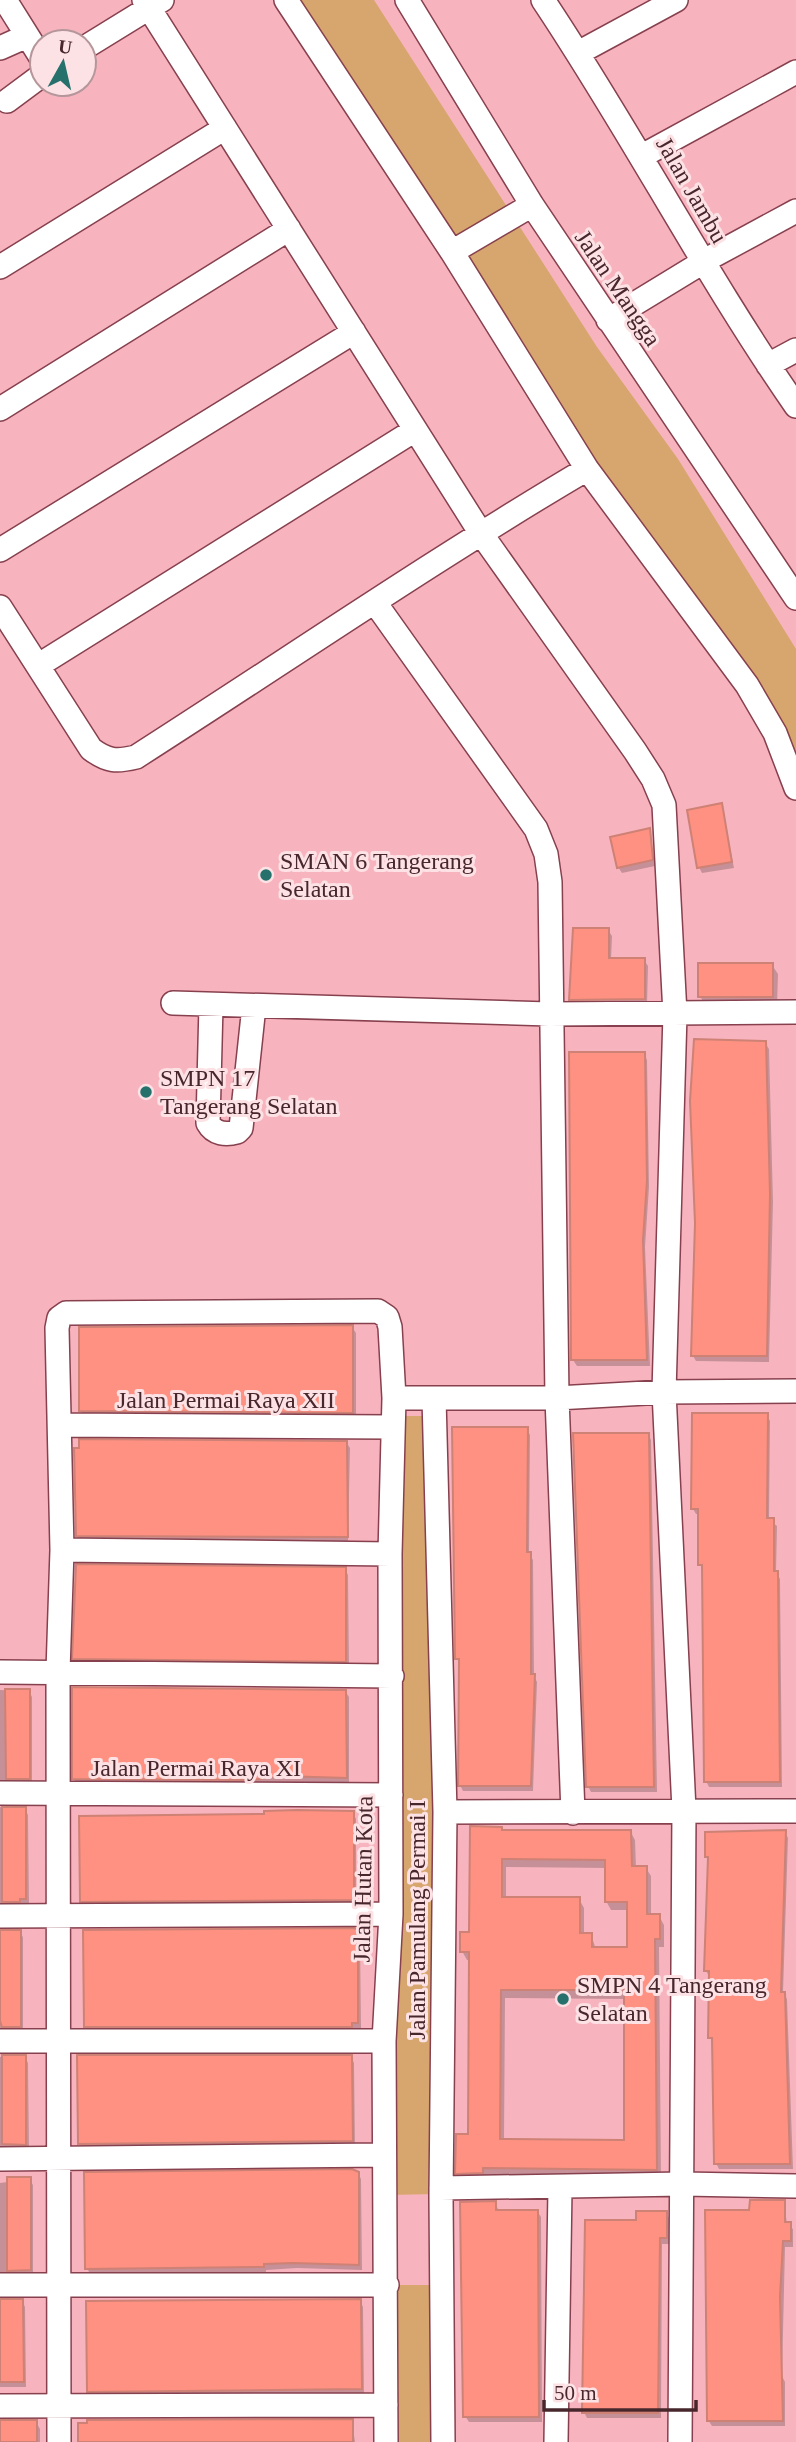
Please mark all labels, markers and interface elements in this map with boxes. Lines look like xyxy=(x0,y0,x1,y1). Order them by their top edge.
north arrow xyxy=(28,28,98,98)
text: U xyxy=(57,35,74,58)
street label: Jalan Jambu xyxy=(651,132,733,248)
street label: Jalan Mangga xyxy=(570,225,666,351)
place label: SMAN 6 Tangerang Selatan xyxy=(280,848,474,902)
marker: SMAN 6 Tangerang Selatan xyxy=(258,867,274,883)
place label: SMPN 17 Tangerang Selatan xyxy=(160,1065,338,1119)
marker: SMPN 17 Tangerang Selatan xyxy=(138,1084,154,1100)
street label: Jalan Permai Raya XII xyxy=(117,1387,335,1413)
street label: Jalan Permai Raya XI xyxy=(91,1755,301,1781)
street label: Jalan Hutan Kota xyxy=(349,1795,377,1963)
street label: Jalan Pamulang Permai I xyxy=(404,1800,430,2040)
place label: SMPN 4 Tangerang Selatan xyxy=(577,1972,767,2026)
marker: SMPN 4 Tangerang Selatan xyxy=(555,1991,571,2007)
scale bar xyxy=(544,2368,696,2412)
text: 50 m xyxy=(554,2381,597,2405)

